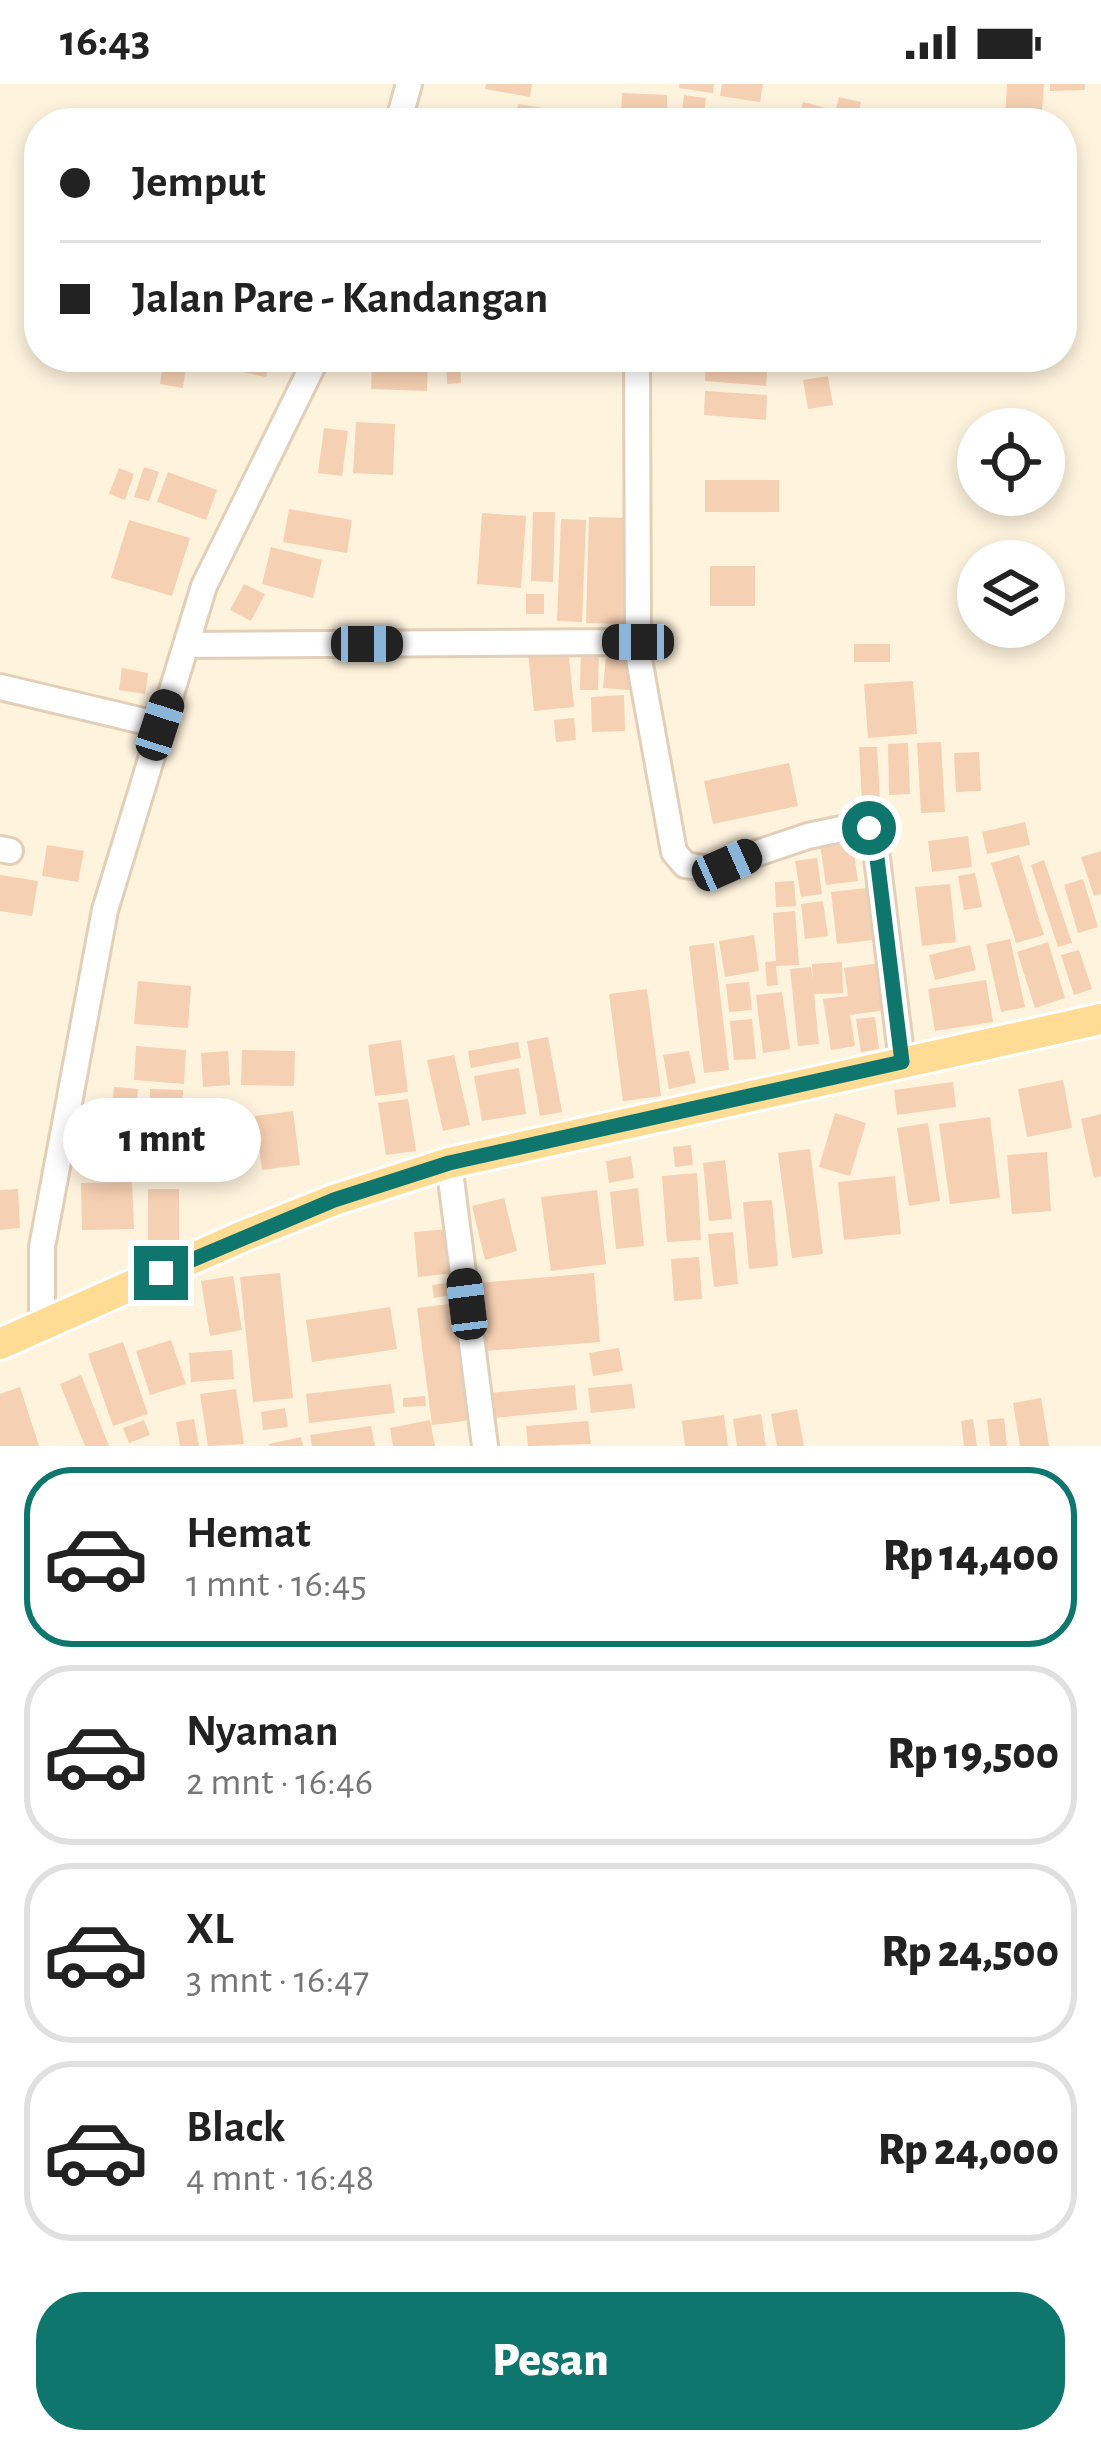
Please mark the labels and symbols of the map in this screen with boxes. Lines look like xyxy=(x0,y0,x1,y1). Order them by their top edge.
car xyxy=(602,624,674,660)
car xyxy=(331,626,403,662)
car xyxy=(132,685,188,765)
route start xyxy=(842,801,896,855)
car xyxy=(687,834,767,896)
callout: 1 mnt xyxy=(62,1099,260,1183)
route end xyxy=(134,1246,188,1300)
car xyxy=(445,1266,489,1342)

